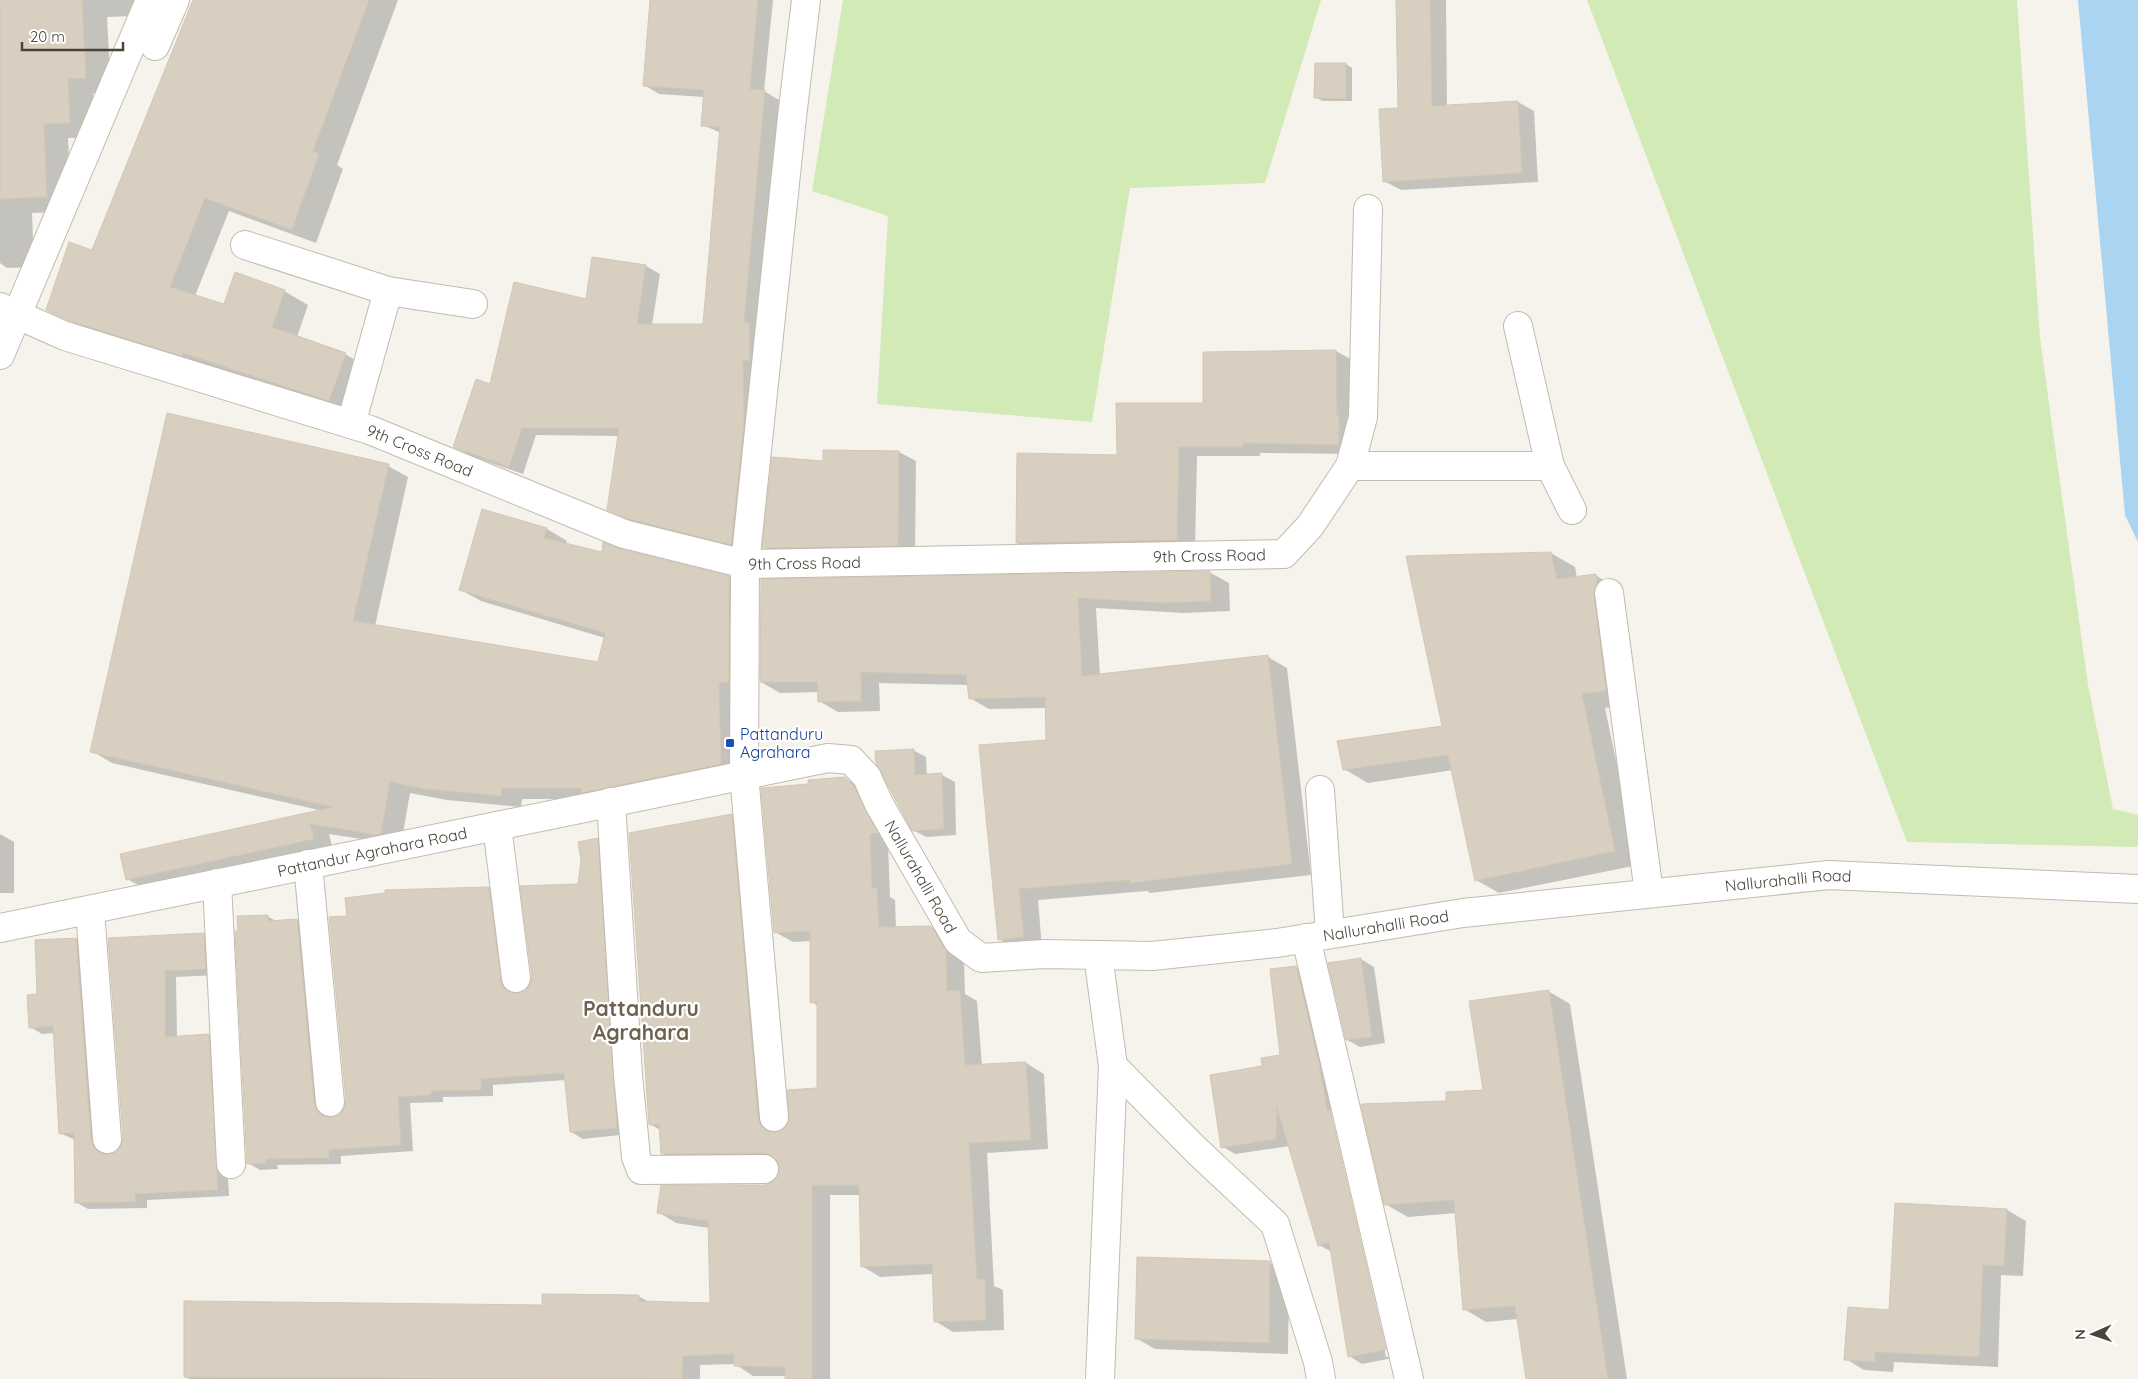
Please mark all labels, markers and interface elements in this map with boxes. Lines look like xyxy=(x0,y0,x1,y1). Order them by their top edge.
scale bar xyxy=(22,20,124,52)
text: 20 m xyxy=(30,27,65,46)
street label: 9th Cross Road xyxy=(364,420,476,481)
street label: 9th Cross Road xyxy=(1153,544,1266,566)
street label: 9th Cross Road xyxy=(748,552,861,574)
place label: Pattanduru Agrahara xyxy=(740,724,823,762)
marker: Pattanduru Agrahara xyxy=(724,737,736,749)
street label: Nallurahalli Road xyxy=(880,816,961,937)
street label: Pattandur Agrahara Road xyxy=(276,822,469,881)
street label: Nallurahalli Road xyxy=(1724,865,1852,896)
street label: Nallurahalli Road xyxy=(1321,905,1450,945)
district label: Pattanduru Agrahara xyxy=(583,995,699,1045)
north arrow xyxy=(2068,1309,2118,1359)
text: N xyxy=(2071,1329,2089,1340)

